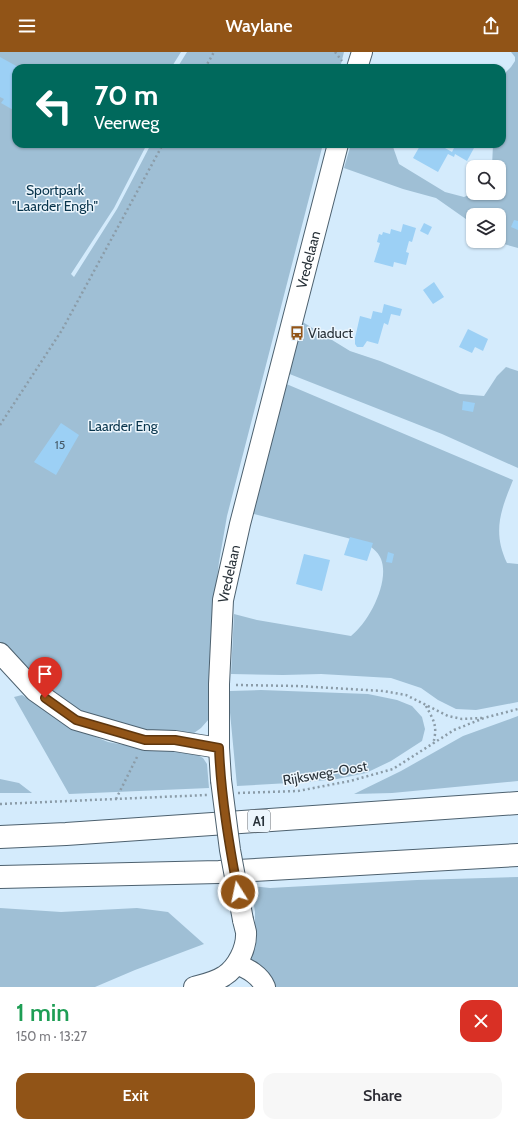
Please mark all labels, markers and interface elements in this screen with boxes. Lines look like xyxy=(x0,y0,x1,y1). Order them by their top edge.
icon: menu xyxy=(16,15,38,37)
text: Waylane xyxy=(225,15,293,37)
icon: share xyxy=(480,15,502,37)
text: 70 m xyxy=(94,78,158,112)
icon: left xyxy=(28,80,80,132)
text: Veerweg xyxy=(94,112,159,134)
map controls xyxy=(466,160,506,248)
button: search xyxy=(466,160,506,200)
park label: Sportpark "Laarder Engh" xyxy=(12,181,98,215)
button: layers xyxy=(466,208,506,248)
street label: Vredelaan xyxy=(292,229,324,291)
place label: Viaduct xyxy=(308,324,353,342)
bus stop icon: Viaduct xyxy=(289,325,305,341)
park label: Laarder Eng xyxy=(88,417,159,435)
house number: 15 xyxy=(55,437,65,452)
street label: Vredelaan xyxy=(214,543,244,605)
pin xyxy=(28,657,62,698)
icon: arrive xyxy=(34,663,56,685)
street label: Rijksweg-Oost xyxy=(281,757,369,789)
road number: A1 xyxy=(248,810,270,832)
position arrow xyxy=(217,871,259,913)
text: 1 min xyxy=(16,998,70,1027)
button: close xyxy=(460,1000,502,1042)
text: 150 m · 13:27 xyxy=(16,1028,87,1044)
button: Exit xyxy=(16,1073,255,1119)
button: Share xyxy=(263,1073,502,1119)

